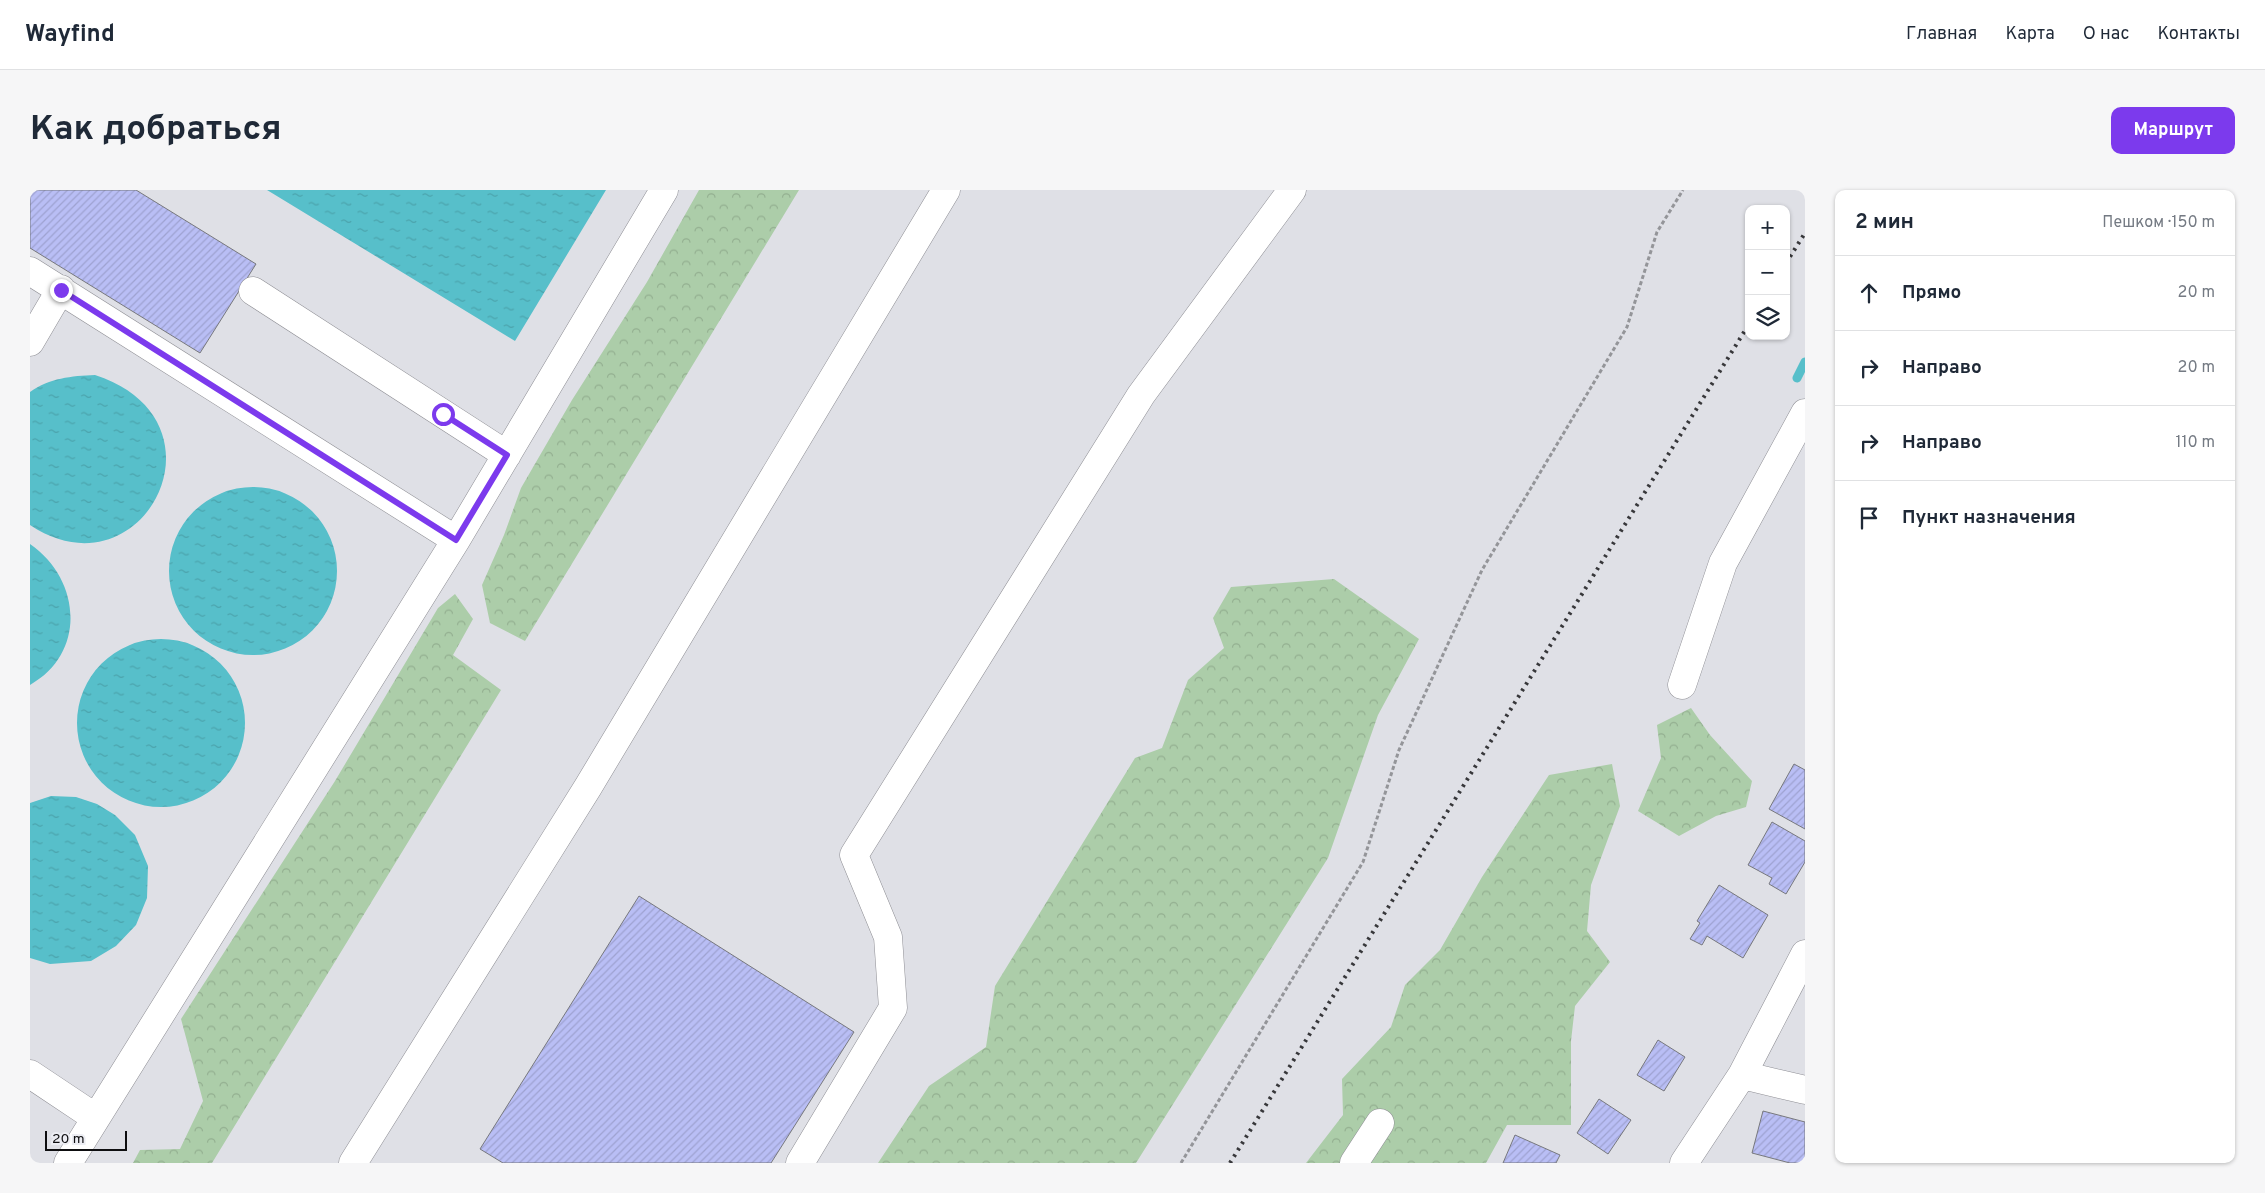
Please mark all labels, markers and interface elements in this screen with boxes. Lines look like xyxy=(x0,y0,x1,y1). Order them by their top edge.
text: Wayfind xyxy=(25,20,115,50)
text: Главная xyxy=(1906,23,1977,46)
text: Карта xyxy=(2005,23,2055,46)
text: О нас xyxy=(2083,23,2129,46)
text: Контакты xyxy=(2157,23,2240,46)
button: Маршрут xyxy=(2111,107,2235,154)
text: Как добраться xyxy=(30,108,282,152)
map controls xyxy=(1745,205,1790,340)
button: + xyxy=(1745,205,1790,250)
text: 2 мин xyxy=(1855,209,1914,236)
text: Пешком · 150 m xyxy=(2102,213,2215,233)
button: − xyxy=(1745,250,1790,295)
route end xyxy=(50,279,73,302)
icon: ahead xyxy=(1855,279,1883,307)
text: Прямо xyxy=(1902,281,1961,305)
text: 20 m xyxy=(2178,283,2215,303)
button: layers xyxy=(1745,295,1790,340)
icon: right xyxy=(1855,354,1883,382)
text: Направо xyxy=(1902,356,1982,380)
text: 20 m xyxy=(2178,358,2215,378)
route start xyxy=(432,403,455,426)
icon: right xyxy=(1855,429,1883,457)
text: Направо xyxy=(1902,431,1982,455)
text: 110 m xyxy=(2175,433,2215,453)
icon: arrive xyxy=(1855,504,1883,532)
text: Пункт назначения xyxy=(1902,506,2076,530)
scale bar xyxy=(45,1128,128,1151)
text: 20 m xyxy=(52,1131,85,1148)

